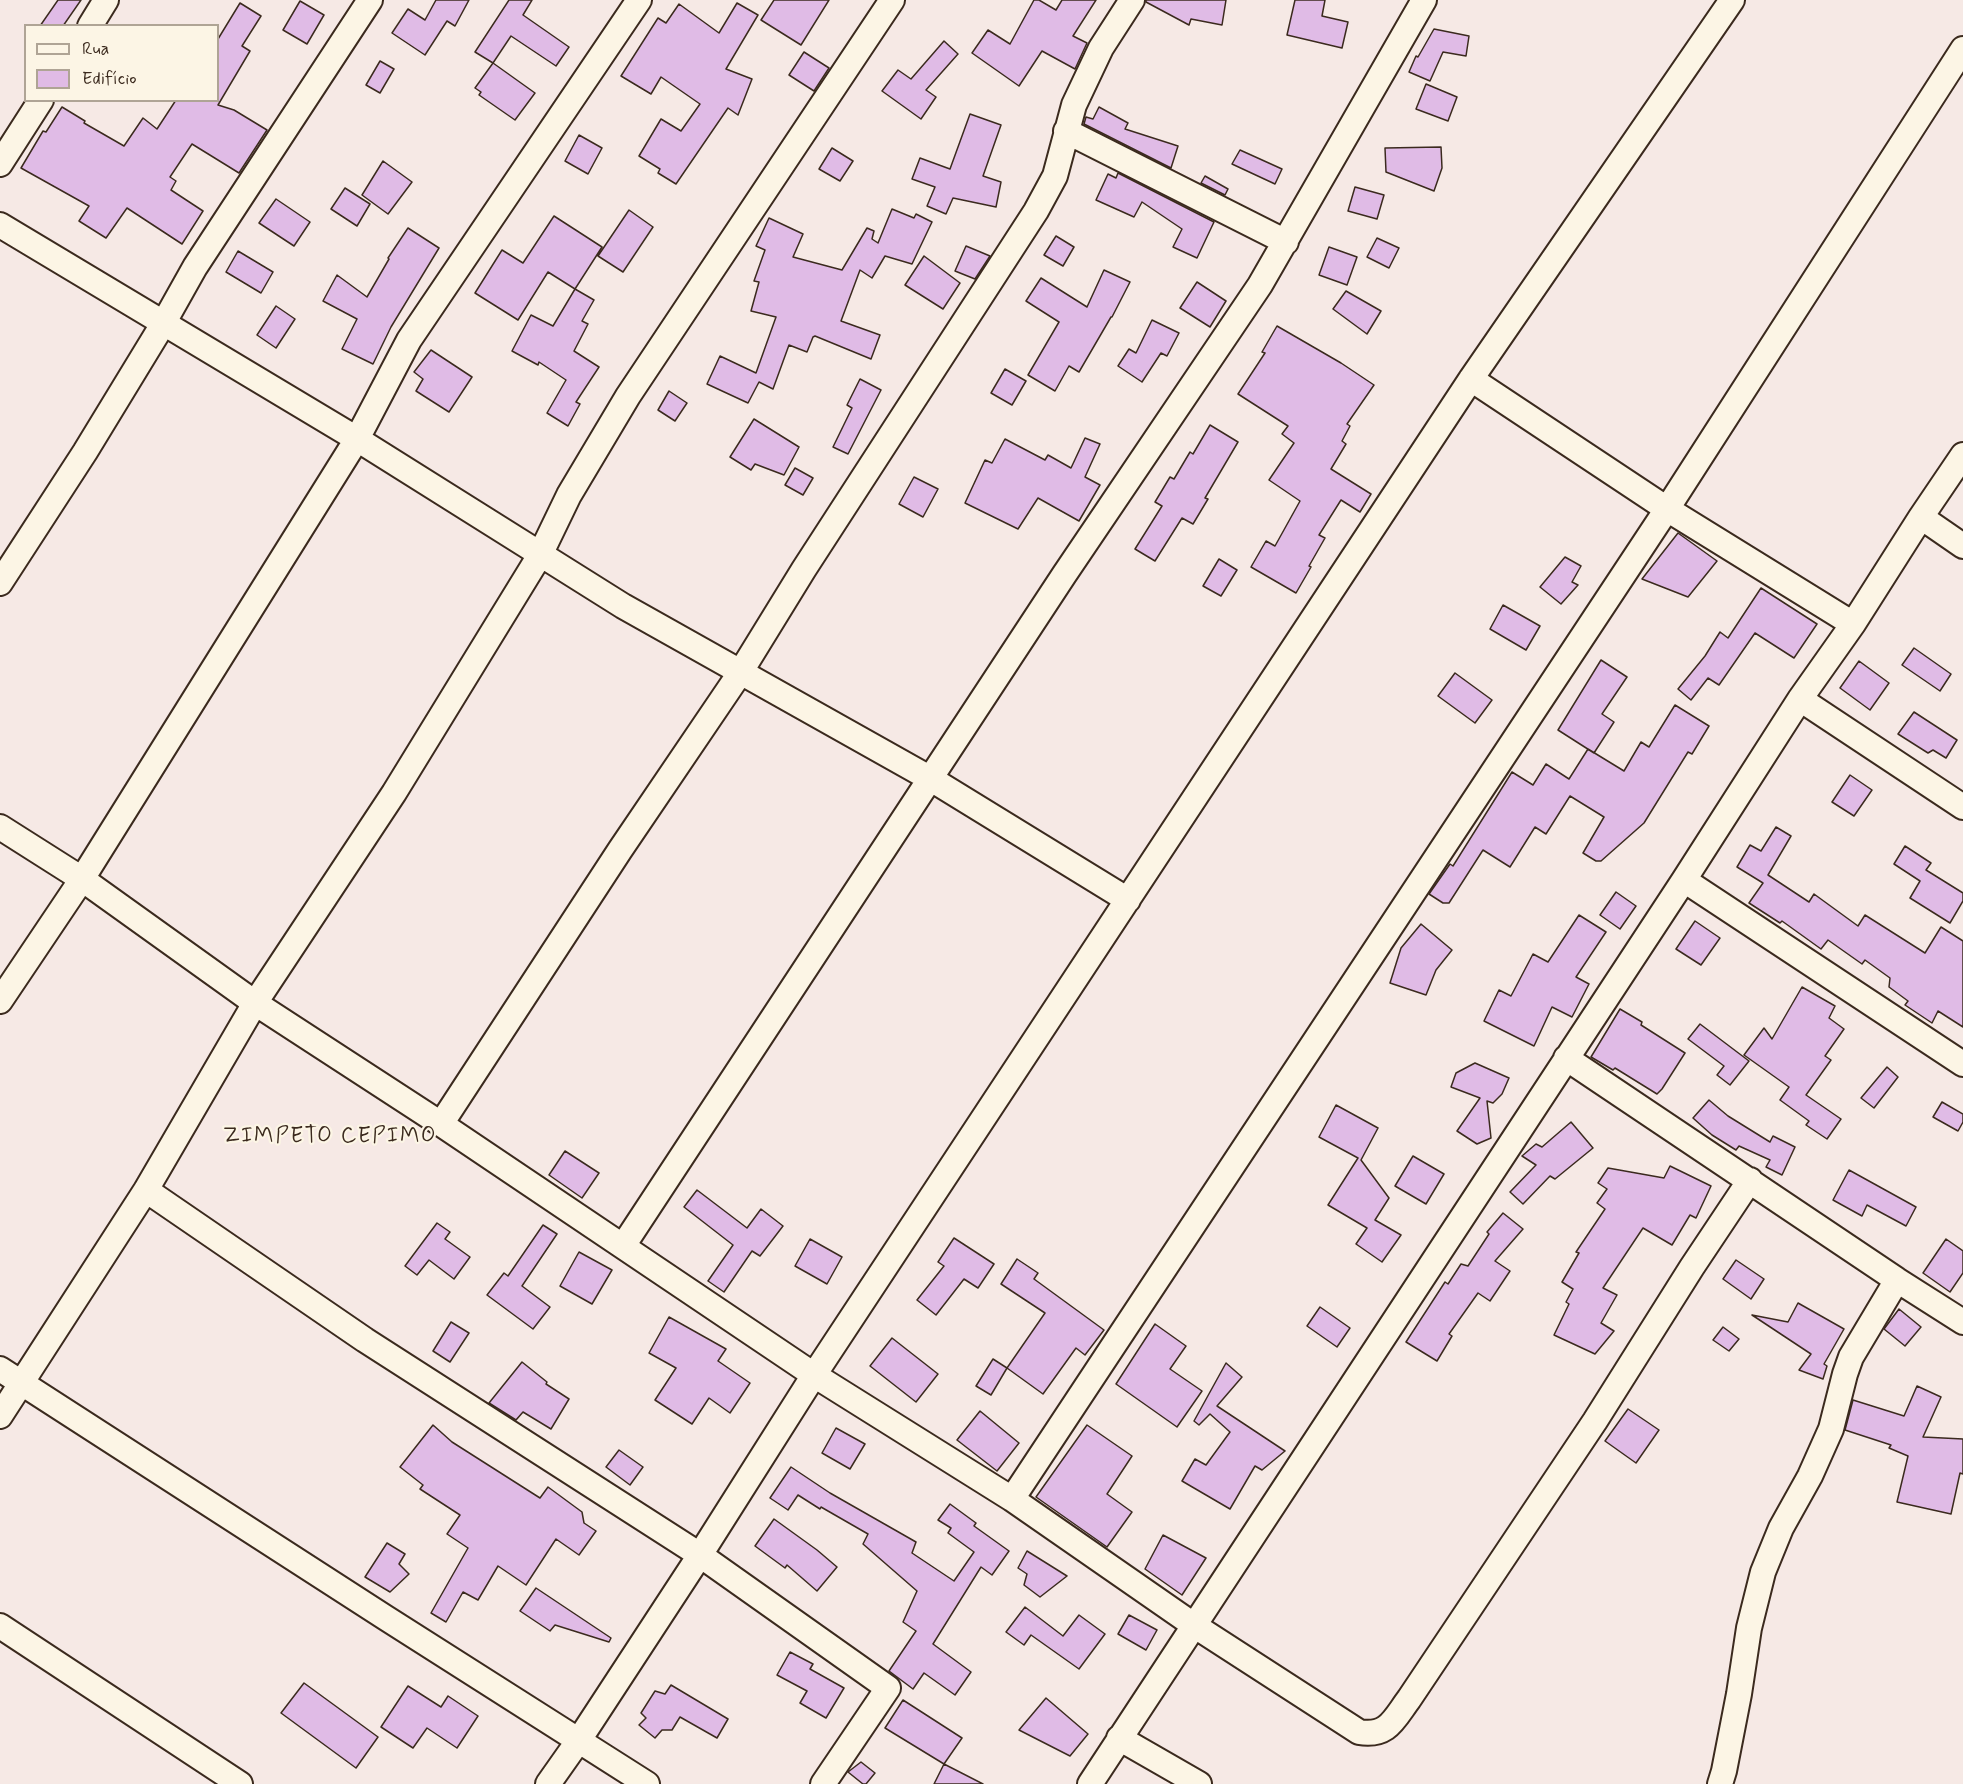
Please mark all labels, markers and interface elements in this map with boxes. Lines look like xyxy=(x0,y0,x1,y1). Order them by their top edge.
legend xyxy=(24,24,219,102)
text: Rua xyxy=(82,37,109,61)
text: Edifício xyxy=(82,67,137,91)
district label: ZIMPETO CEPIMO xyxy=(222,1124,438,1150)

